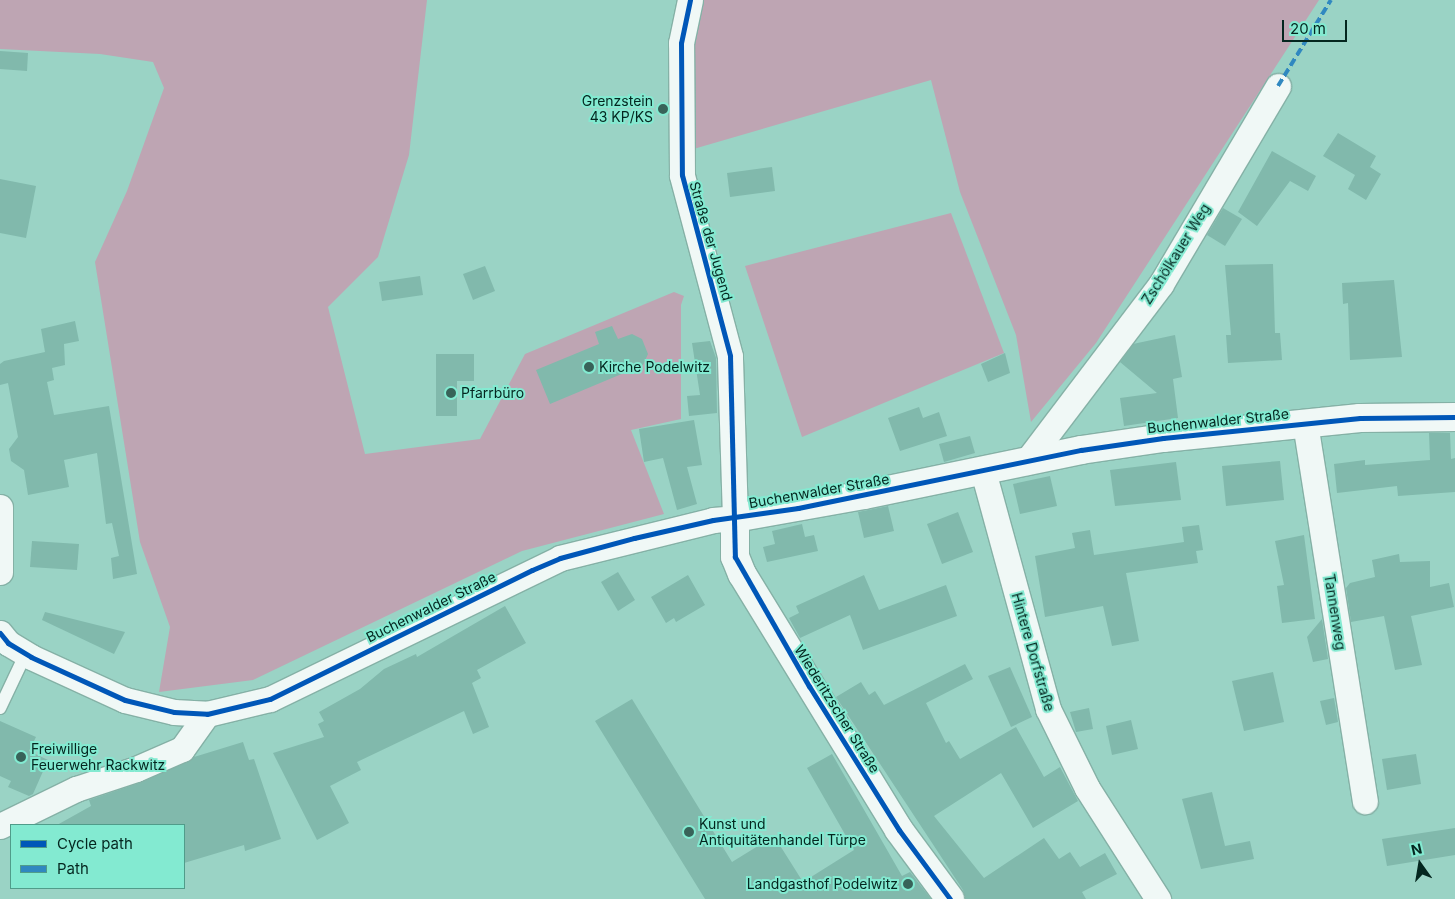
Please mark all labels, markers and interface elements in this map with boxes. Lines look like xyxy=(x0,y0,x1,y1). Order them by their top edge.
scale bar xyxy=(1285,10,1350,42)
text: 20 m xyxy=(1290,19,1326,38)
place label: Grenzstein 43 KP/KS xyxy=(582,93,653,125)
marker: Grenzstein 43 KP/KS xyxy=(657,103,669,115)
street label: Straße der Jugend xyxy=(686,179,736,303)
street label: Zschölkauer Weg xyxy=(1138,201,1214,307)
place label: Kirche Podelwitz xyxy=(599,359,710,375)
marker: Kirche Podelwitz xyxy=(583,361,595,373)
place label: Pfarrbüro xyxy=(461,385,524,401)
marker: Pfarrbüro xyxy=(445,387,457,399)
street label: Buchenwalder Straße xyxy=(1146,405,1290,437)
street label: Buchenwalder Straße xyxy=(747,470,891,512)
street label: Buchenwalder Straße xyxy=(363,568,499,646)
street label: Tannenweg xyxy=(1321,573,1349,651)
street label: Hintere Dorfstraße xyxy=(1008,591,1058,713)
street label: Wiederitzscher Straße xyxy=(791,642,883,776)
place label: Freiwillige Feuerwehr Rackwitz xyxy=(31,741,165,774)
marker: Freiwillige Feuerwehr Rackwitz xyxy=(15,751,27,763)
place label: Kunst und Antiquitätenhandel Türpe xyxy=(699,816,866,849)
legend xyxy=(10,824,185,889)
marker: Kunst und Antiquitätenhandel Türpe xyxy=(683,826,695,838)
text: Cycle path xyxy=(57,834,133,853)
north arrow xyxy=(1395,839,1445,889)
text: N xyxy=(1409,839,1424,858)
text: Path xyxy=(57,859,89,878)
place label: Landgasthof Podelwitz xyxy=(747,876,898,892)
marker: Landgasthof Podelwitz xyxy=(902,878,914,890)

